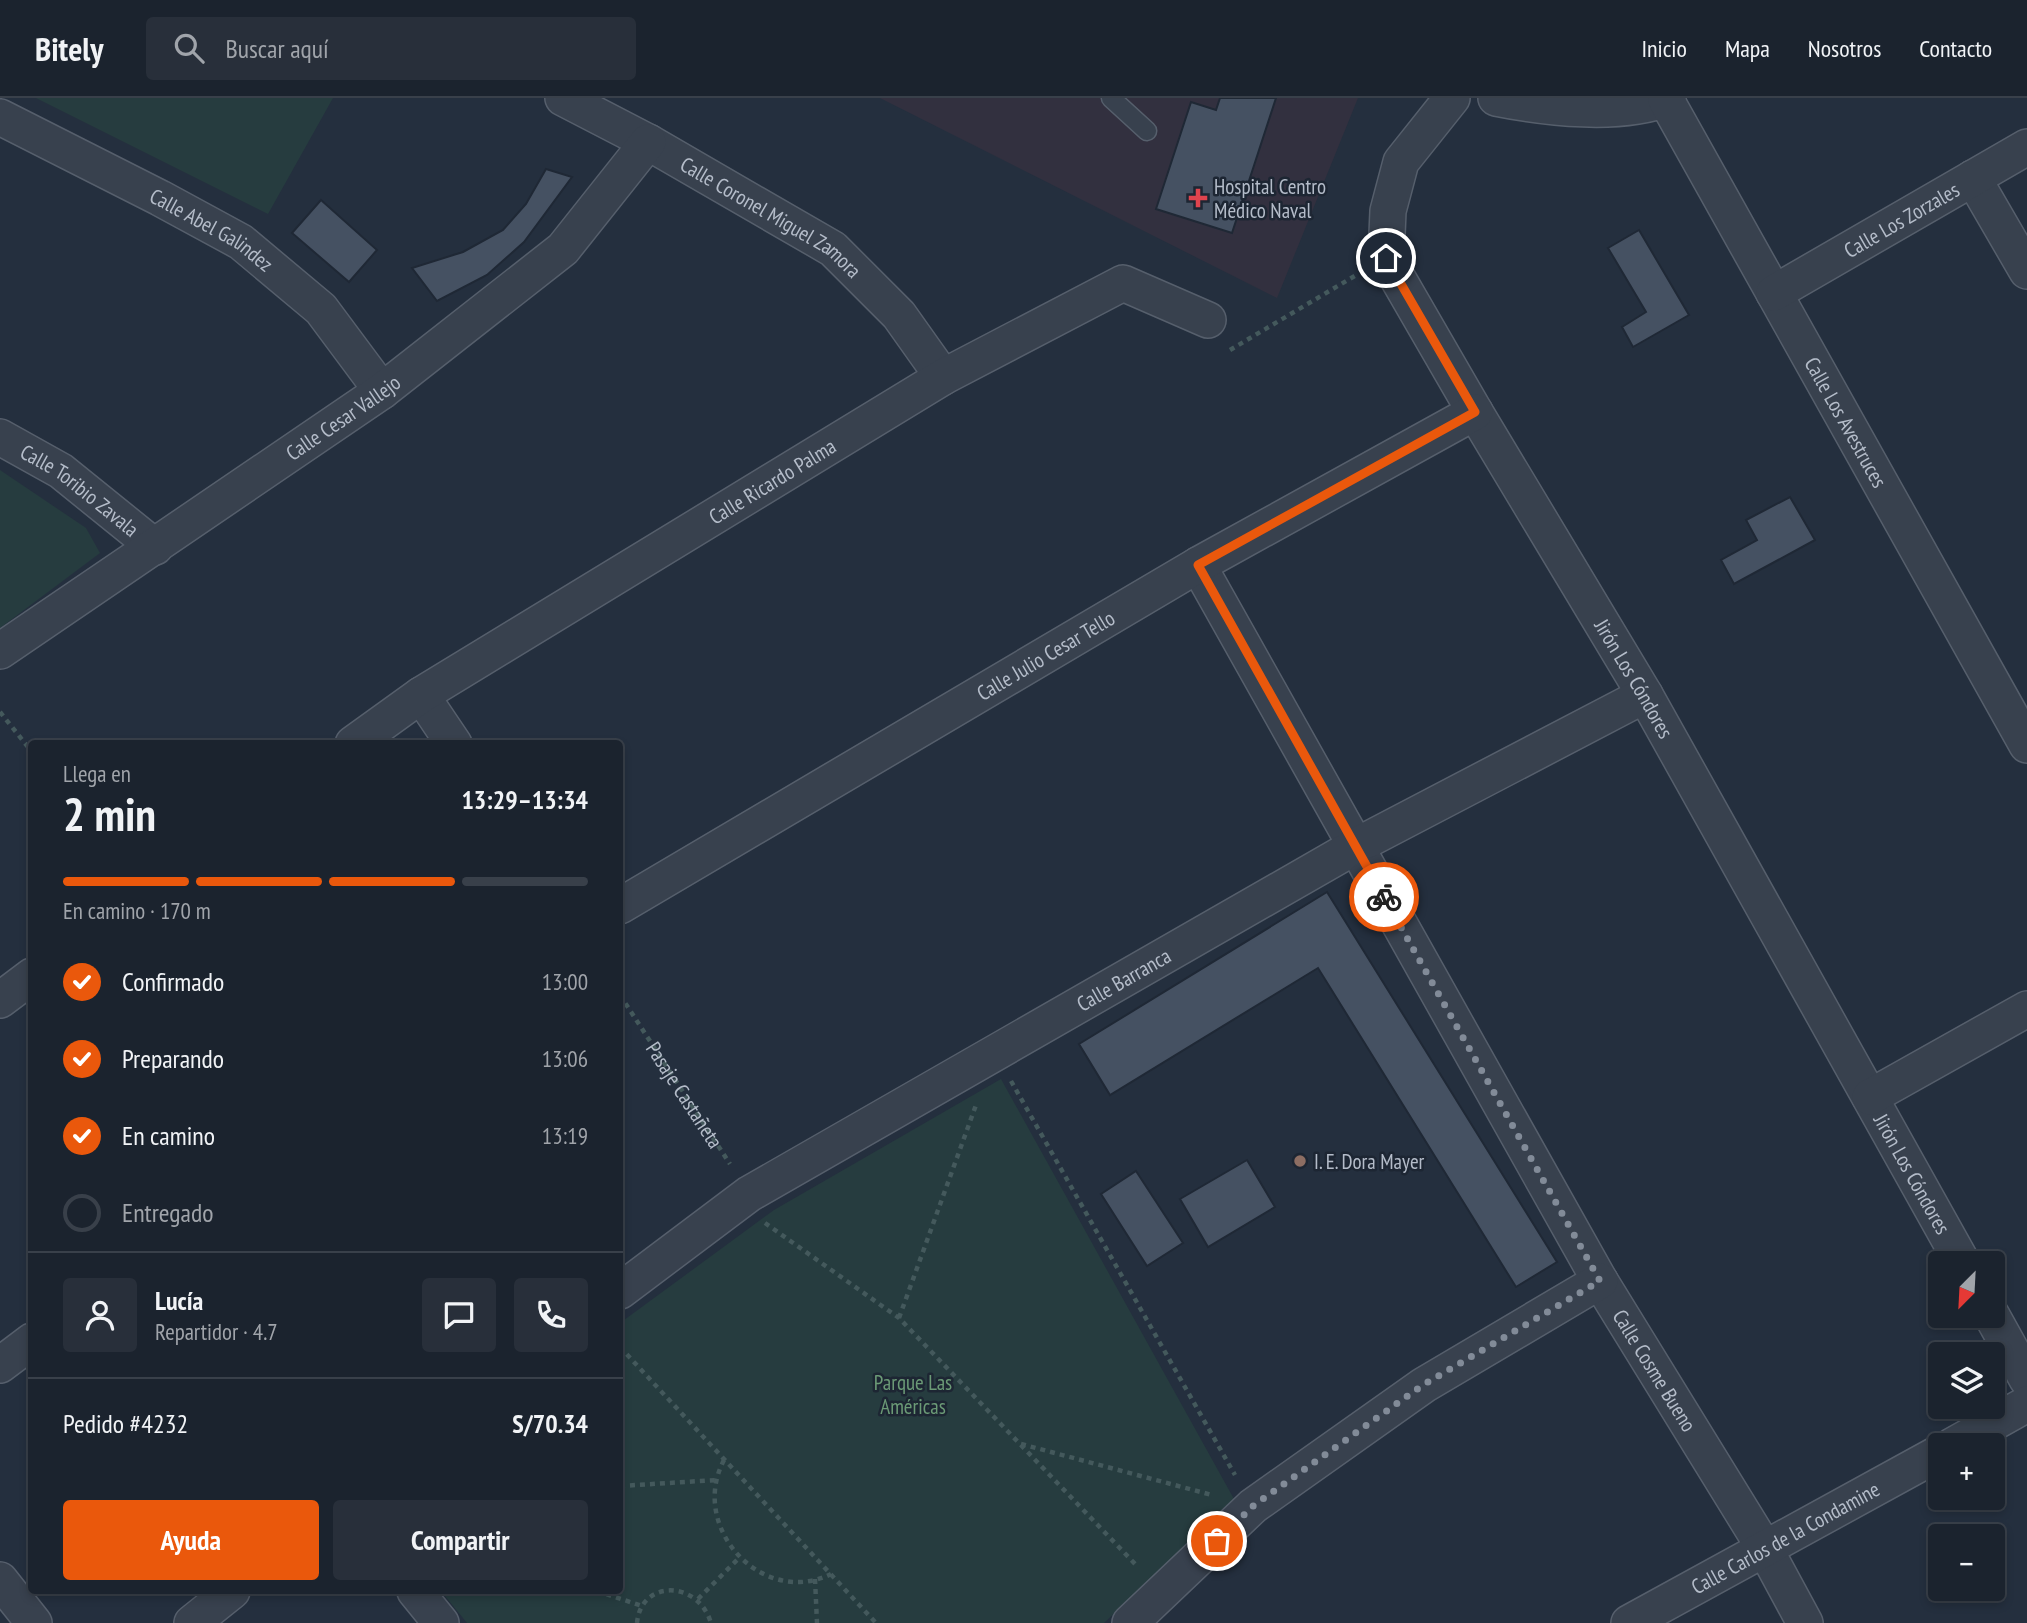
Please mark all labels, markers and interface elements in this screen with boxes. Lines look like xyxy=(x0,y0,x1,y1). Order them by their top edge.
search box xyxy=(146,17,636,80)
text: Bitely xyxy=(35,27,104,70)
icon: search xyxy=(170,29,208,67)
text: Buscar aquí xyxy=(226,32,329,65)
text: Inicio xyxy=(1641,33,1687,64)
text: Mapa xyxy=(1725,33,1770,64)
text: Nosotros xyxy=(1808,33,1881,64)
text: Contacto xyxy=(1919,33,1992,64)
street label: Calle Coronel Miguel Zamora xyxy=(676,150,867,283)
place label: Hospital Centro Médico Naval xyxy=(1214,173,1326,224)
street label: Calle Los Zorzales xyxy=(1839,176,1964,263)
street label: Calle Abel Galindez xyxy=(146,182,279,277)
marker: Hospital Centro Médico Naval xyxy=(1188,188,1208,208)
pin xyxy=(1356,228,1416,288)
icon: home xyxy=(1367,239,1405,277)
street label: Calle Los Avestruces xyxy=(1799,352,1894,492)
street label: Calle Cesar Vallejo xyxy=(280,368,406,466)
street label: Calle Ricardo Palma xyxy=(704,432,841,530)
street label: Calle Toribio Zavala xyxy=(16,438,145,542)
street label: Calle Julio Cesar Tello xyxy=(972,604,1119,706)
street label: Jirón Los Cóndores xyxy=(1588,613,1680,743)
text: Llega en xyxy=(63,759,131,788)
text: 13:29–13:34 xyxy=(461,783,588,816)
text: 2 min xyxy=(63,784,156,844)
courier xyxy=(1349,862,1419,932)
icon: bike xyxy=(1365,878,1403,916)
text: En camino · 170 m xyxy=(63,896,211,925)
street label: Calle Barranca xyxy=(1072,942,1175,1017)
icon: check xyxy=(63,963,101,1001)
text: Confirmado xyxy=(122,965,224,998)
text: 13:00 xyxy=(542,967,588,996)
street label: Pasaje Castañeta xyxy=(640,1036,729,1153)
icon: check xyxy=(63,1040,101,1078)
text: Preparando xyxy=(122,1042,224,1075)
text: 13:06 xyxy=(542,1044,588,1073)
street label: Jirón Los Cóndores xyxy=(1868,1108,1957,1239)
icon: check xyxy=(63,1117,101,1155)
text: En camino xyxy=(122,1119,215,1152)
text: 13:19 xyxy=(542,1121,588,1150)
place label: I. E. Dora Mayer xyxy=(1314,1148,1425,1175)
marker: I. E. Dora Mayer xyxy=(1292,1153,1308,1169)
text: Entregado xyxy=(122,1196,214,1229)
north arrow xyxy=(1928,1251,2006,1328)
map controls xyxy=(1928,1251,2005,1601)
button: person xyxy=(63,1278,137,1352)
button: chat xyxy=(422,1278,496,1352)
button: phone xyxy=(514,1278,588,1352)
text: Lucía xyxy=(155,1284,203,1317)
street label: Calle Cosme Bueno xyxy=(1607,1304,1703,1436)
text: Repartidor · 4.7 xyxy=(155,1317,278,1346)
button: layers xyxy=(1928,1342,2005,1419)
park label: Parque Las Américas xyxy=(874,1369,952,1420)
text: Pedido #4232 xyxy=(63,1407,188,1440)
text: S/70.34 xyxy=(512,1407,588,1440)
button: + xyxy=(1928,1433,2005,1510)
street label: Calle Carlos de la Condamine xyxy=(1686,1475,1884,1600)
button: Ayuda xyxy=(63,1500,319,1580)
button: Compartir xyxy=(333,1500,588,1580)
pin xyxy=(1187,1511,1247,1571)
icon: bag xyxy=(1198,1522,1236,1560)
button: − xyxy=(1928,1524,2005,1601)

